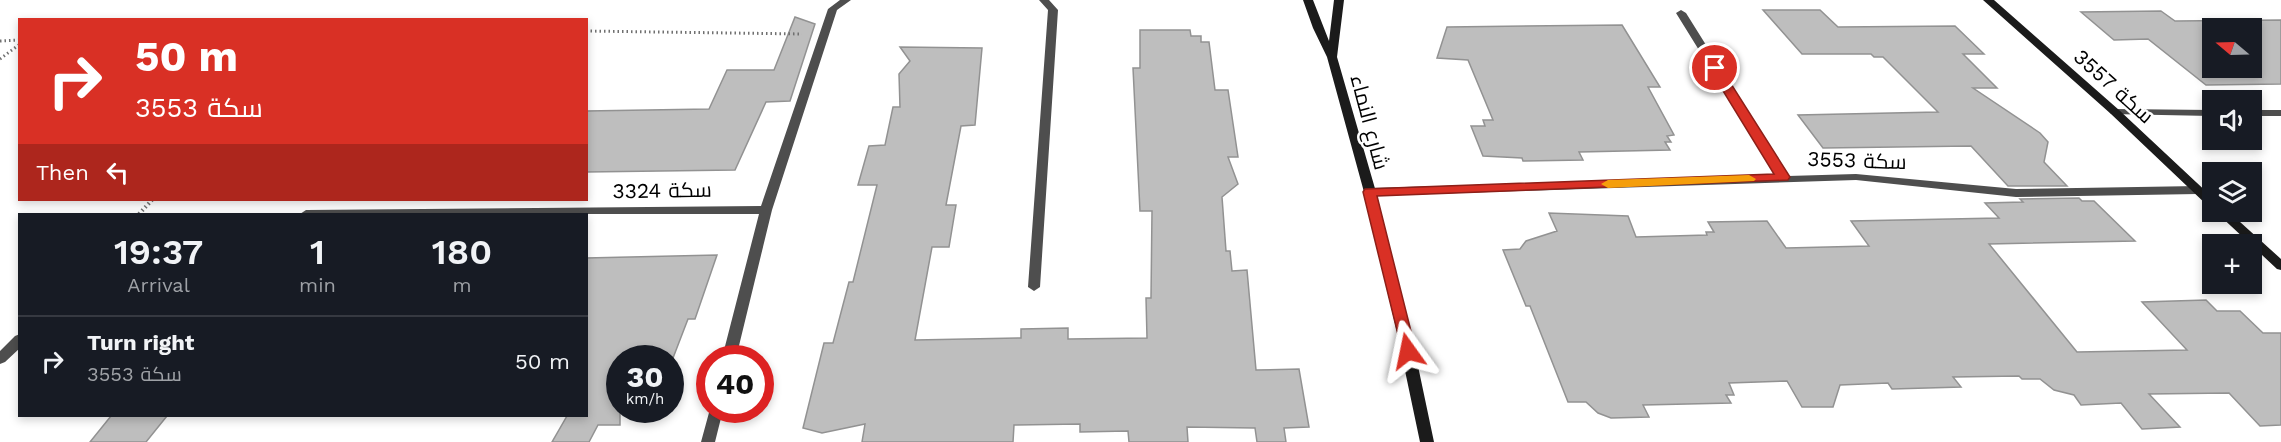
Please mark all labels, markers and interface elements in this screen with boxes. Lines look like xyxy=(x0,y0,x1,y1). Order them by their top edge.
north arrow xyxy=(2202,18,2262,78)
map controls xyxy=(2202,18,2262,294)
text: 50 m xyxy=(135,32,238,81)
icon: right xyxy=(36,42,114,120)
pin xyxy=(1689,42,1740,93)
street label: سكة 3557 xyxy=(2069,44,2159,128)
icon: arrive xyxy=(1698,51,1731,84)
street label: شارع النماء xyxy=(1343,72,1395,173)
button: sound xyxy=(2202,90,2262,150)
text: سكة 3553 xyxy=(135,92,263,124)
street label: سكة 3553 xyxy=(1807,146,1907,174)
icon: left xyxy=(101,156,134,189)
text: Then xyxy=(36,160,89,185)
button: layers xyxy=(2202,162,2262,222)
street label: سكة 3324 xyxy=(612,177,712,203)
text: 19:37 xyxy=(114,231,203,273)
text: 1 xyxy=(310,231,325,273)
text: 180 xyxy=(432,231,492,273)
button: + xyxy=(2202,234,2262,294)
text: Arrival xyxy=(127,273,190,297)
text: min xyxy=(299,273,336,297)
text: m xyxy=(452,273,471,297)
position arrow xyxy=(1376,319,1440,383)
text: Turn right xyxy=(87,330,194,355)
icon: right xyxy=(36,345,69,378)
speed limit sign: 40 xyxy=(696,345,774,423)
text: 50 m xyxy=(515,349,570,374)
text: 30 xyxy=(626,359,664,394)
text: سكة 3553 xyxy=(87,362,182,386)
text: km/h xyxy=(626,390,664,408)

